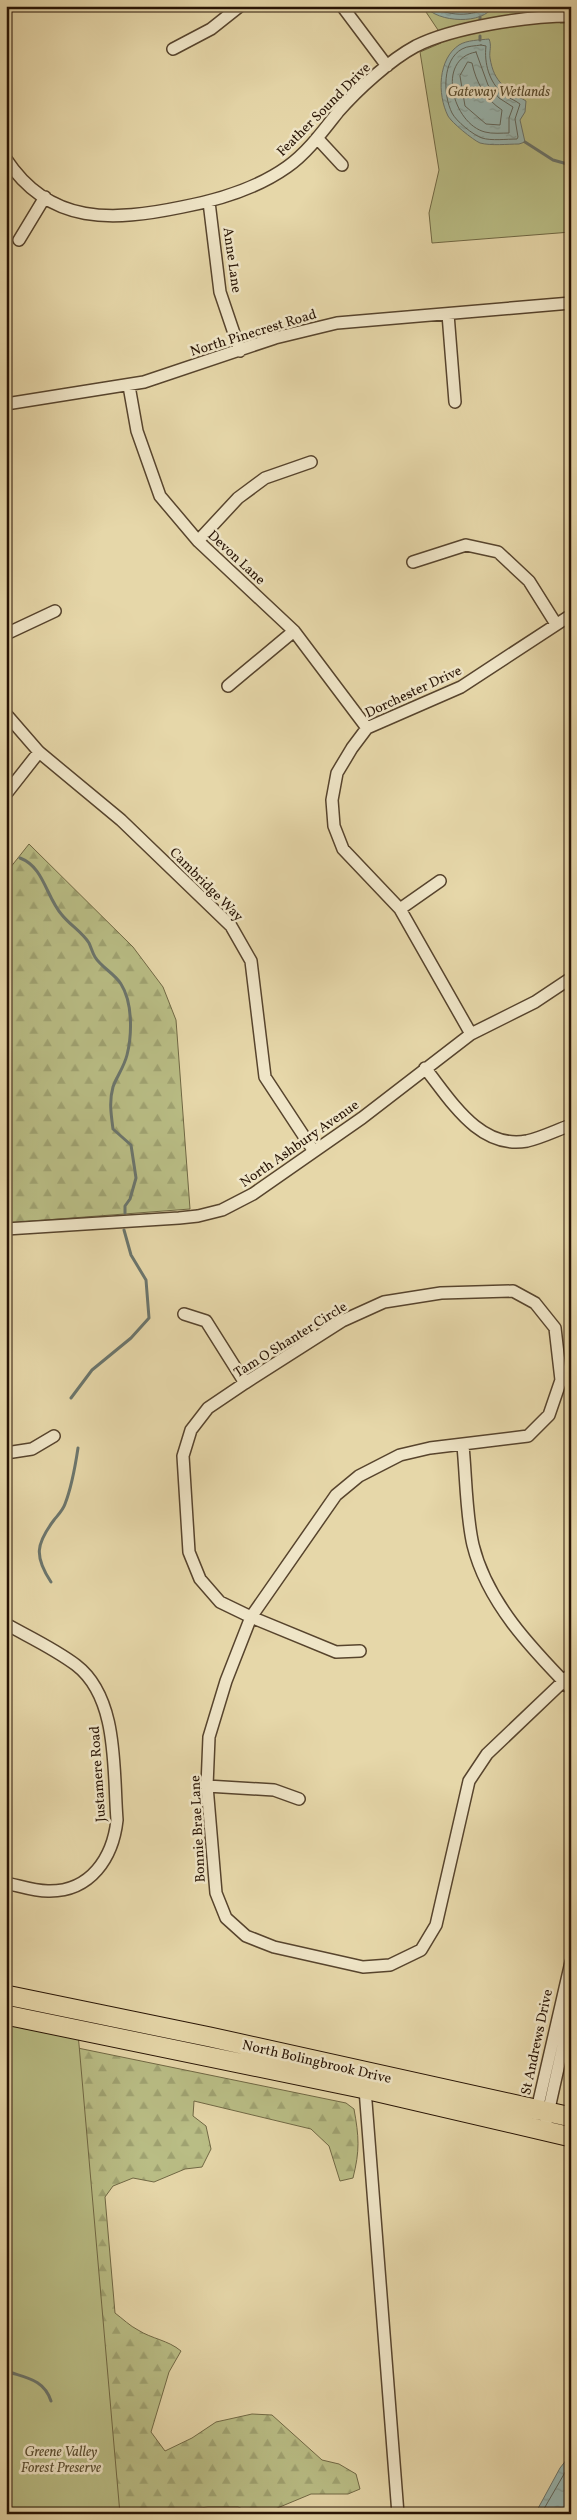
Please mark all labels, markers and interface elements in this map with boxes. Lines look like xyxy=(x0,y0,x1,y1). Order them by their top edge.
street label: Feather Sound Drive xyxy=(273,59,375,161)
park label: Gateway Wetlands xyxy=(448,83,550,102)
street label: Anne Lane xyxy=(218,226,246,294)
street label: North Pinecrest Road xyxy=(188,305,319,362)
street label: Devon Lane xyxy=(203,526,269,590)
street label: Dorchester Drive xyxy=(362,661,465,723)
street label: Cambridge Way xyxy=(165,844,247,927)
street label: North Ashbury Avenue xyxy=(237,1096,363,1192)
street label: Tam O Shanter Circle xyxy=(231,1298,351,1383)
street label: Justamere Road xyxy=(86,1725,111,1823)
street label: Bonnie Brae Lane xyxy=(186,1774,211,1883)
street label: St Andrews Drive xyxy=(517,1987,558,2097)
street label: North Bolingbrook Drive xyxy=(240,2036,393,2089)
park label: Greene Valley Forest Preserve xyxy=(21,2443,101,2478)

